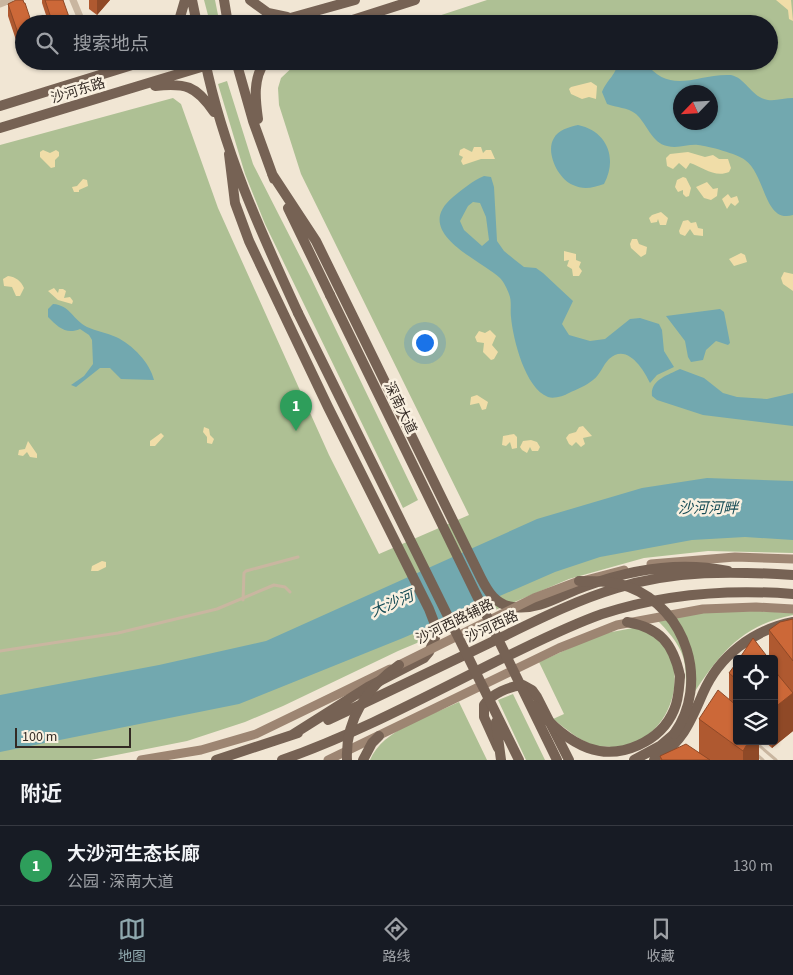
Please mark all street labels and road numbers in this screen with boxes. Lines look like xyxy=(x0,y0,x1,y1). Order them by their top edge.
street label: 沙河东路 xyxy=(48,73,108,109)
street label: 深南大道 xyxy=(379,378,421,438)
street label: 沙河西路辅路 xyxy=(414,596,496,648)
street label: 沙河西路 xyxy=(463,608,521,646)

